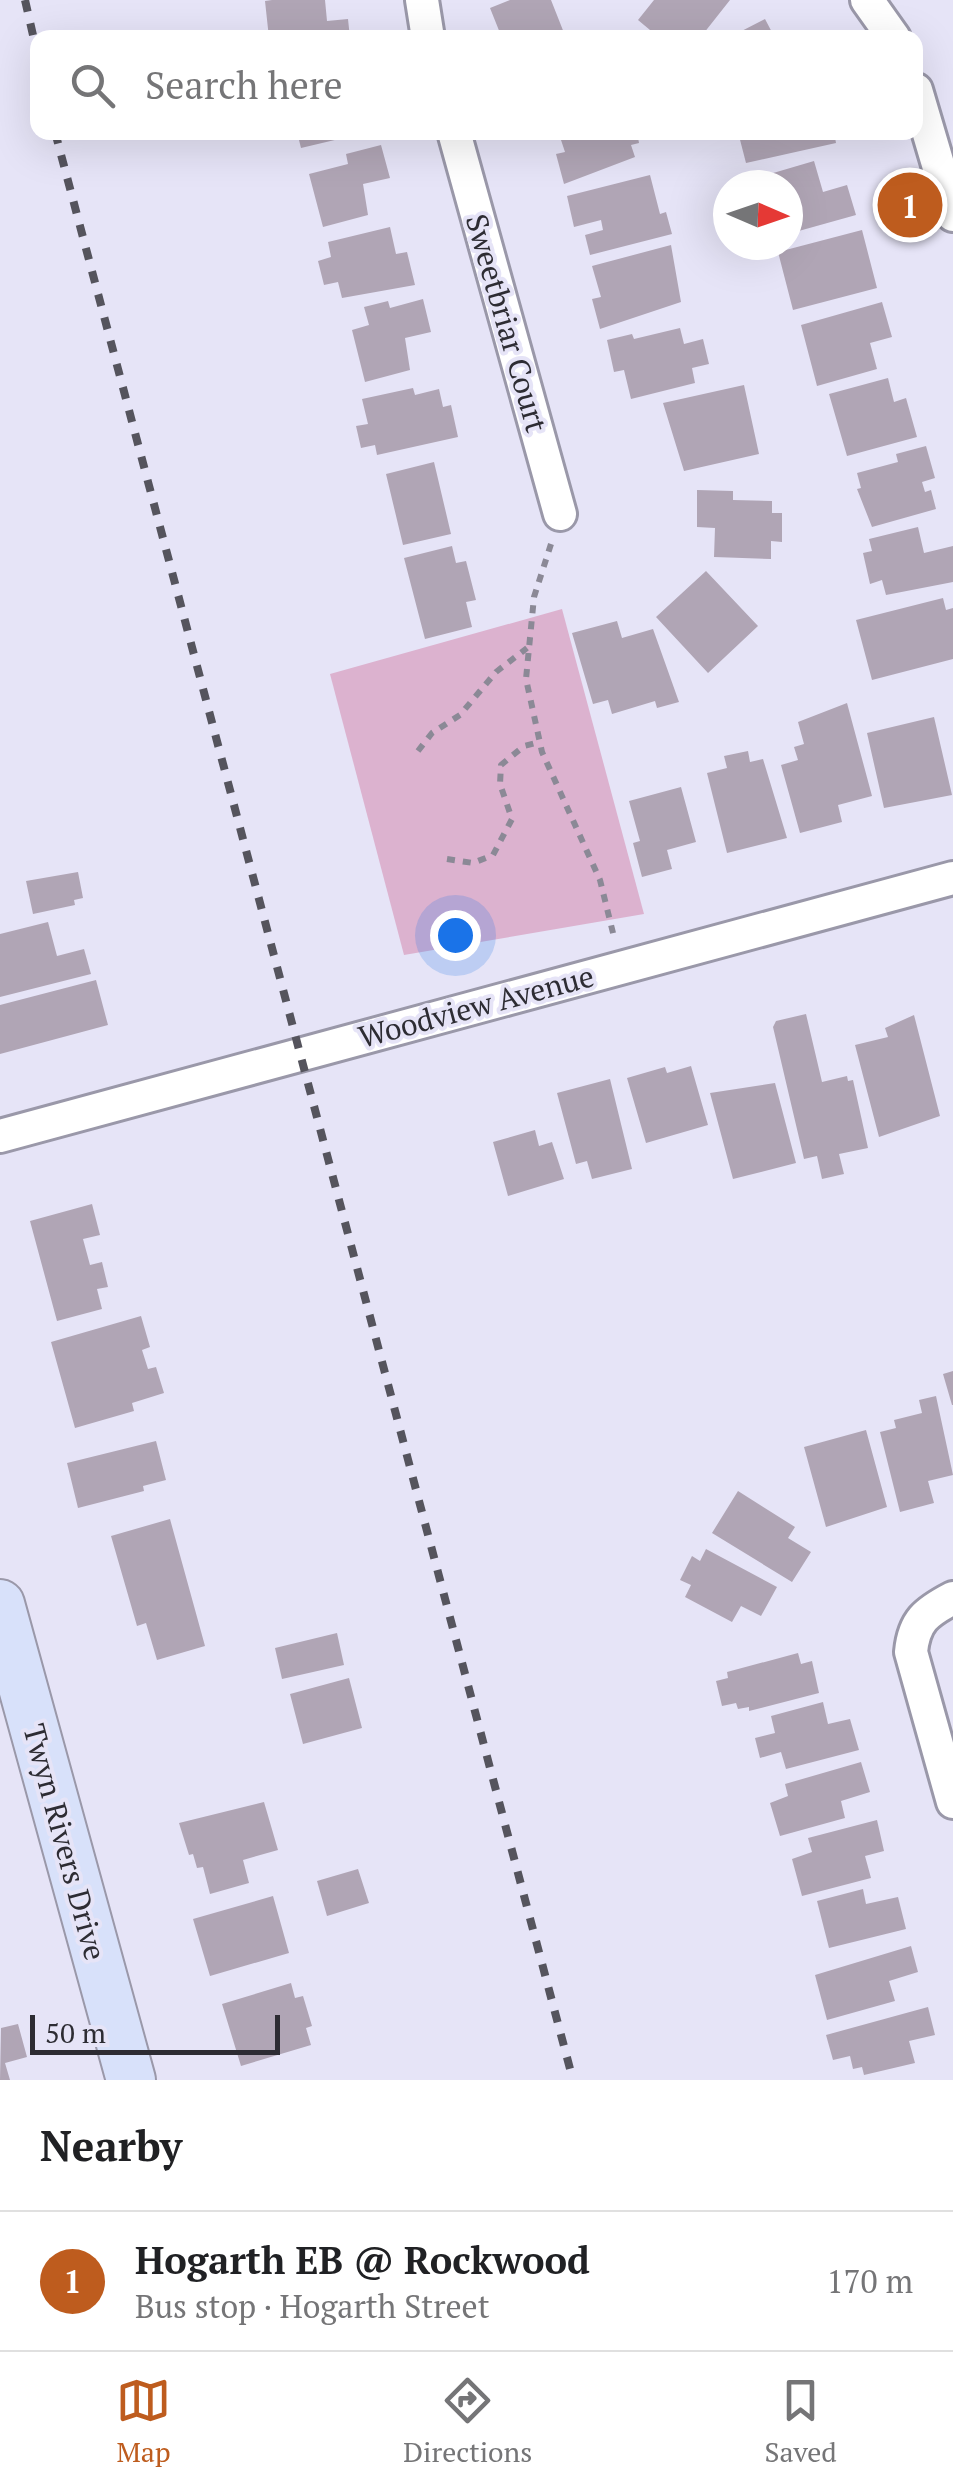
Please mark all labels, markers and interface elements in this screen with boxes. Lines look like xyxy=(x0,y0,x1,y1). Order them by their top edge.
search box xyxy=(30,30,923,140)
icon: search xyxy=(65,58,120,113)
text: Search here xyxy=(145,60,343,110)
pin: 1 xyxy=(878,168,942,242)
north arrow xyxy=(713,170,803,260)
street label: Sweetbriar Court xyxy=(457,209,557,437)
your location xyxy=(430,910,481,961)
street label: Woodview Avenue xyxy=(354,955,598,1057)
street label: Twyn Rivers Drive xyxy=(14,1720,116,1964)
scale bar xyxy=(30,2010,280,2054)
text: 50 m xyxy=(45,2014,106,2051)
text: Nearby xyxy=(40,2117,182,2173)
text: Hogarth EB @ Rockwood xyxy=(135,2235,590,2285)
text: 1 xyxy=(63,2260,82,2302)
text: 170 m xyxy=(826,2260,913,2302)
text: Bus stop · Hogarth Street xyxy=(135,2285,490,2327)
tab: Map xyxy=(116,2373,171,2470)
tab: Directions xyxy=(403,2373,532,2470)
tab: Saved xyxy=(764,2373,837,2470)

